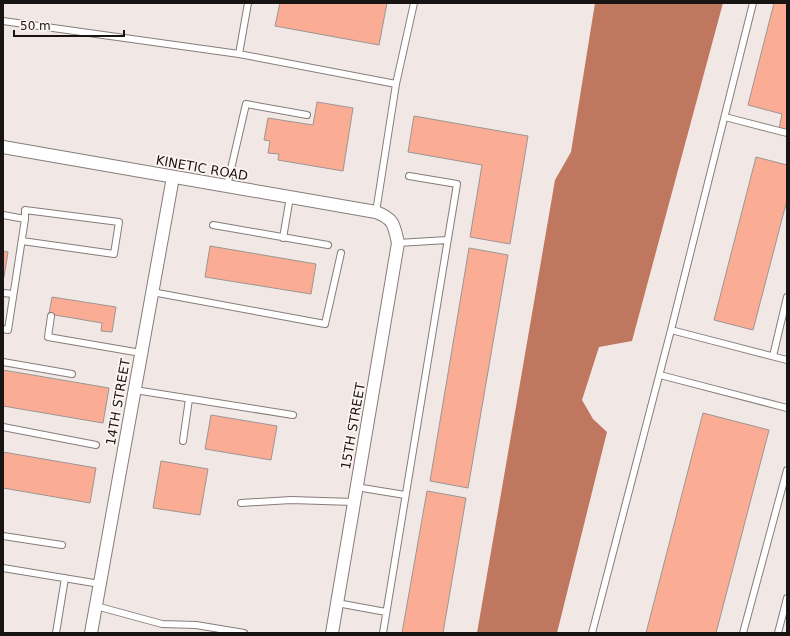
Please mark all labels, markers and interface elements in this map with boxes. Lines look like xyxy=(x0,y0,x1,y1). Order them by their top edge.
scale bar xyxy=(14,12,124,38)
text: 50 m xyxy=(20,19,51,33)
street label: KINETIC ROAD xyxy=(155,153,249,183)
street label: 14TH STREET xyxy=(103,357,133,447)
street label: 15TH STREET xyxy=(338,381,368,471)

